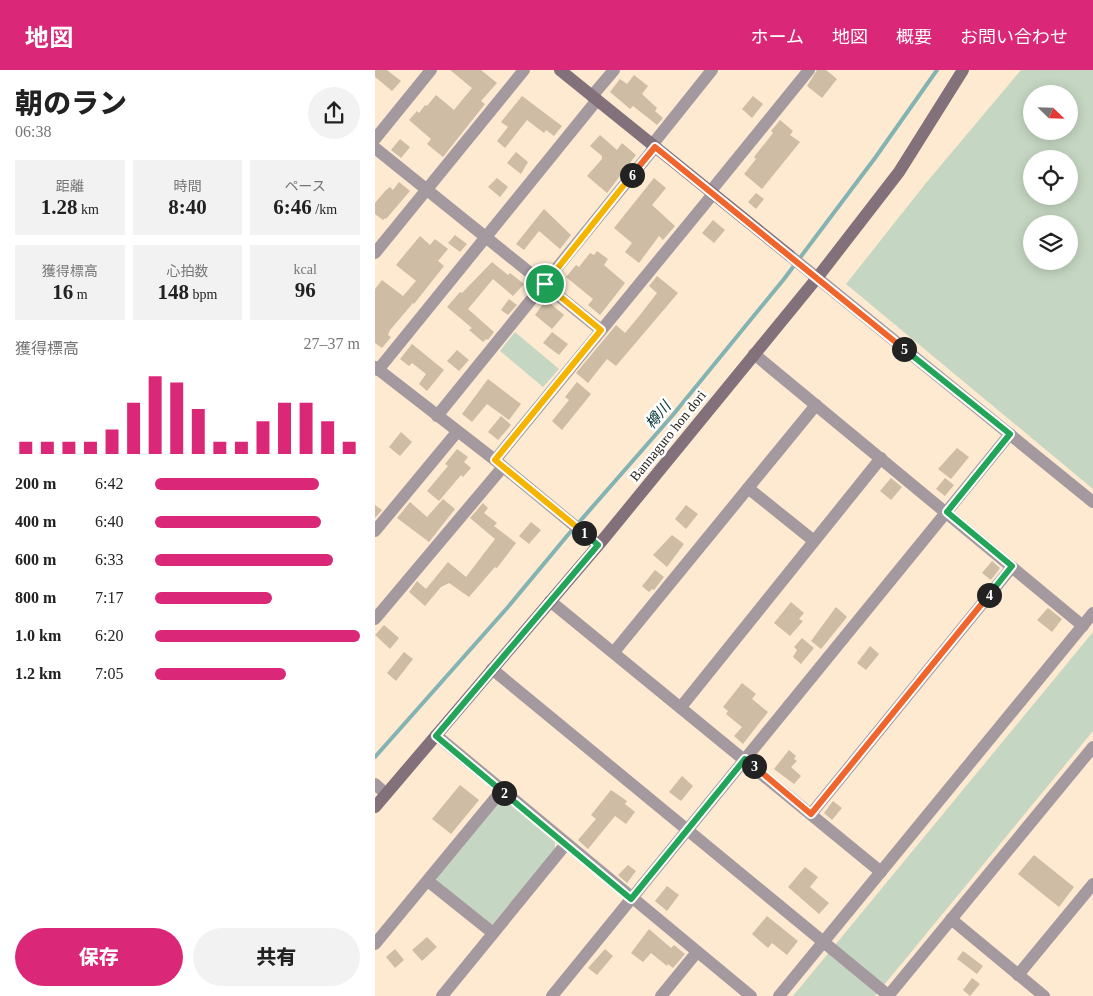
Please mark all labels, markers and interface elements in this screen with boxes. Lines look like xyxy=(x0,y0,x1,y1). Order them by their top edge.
text: 地図 xyxy=(25,25,73,51)
text: ホーム xyxy=(751,27,804,47)
text: 地図 xyxy=(832,27,868,47)
text: 概要 xyxy=(896,27,932,47)
text: お問い合わせ xyxy=(960,27,1068,47)
north arrow xyxy=(1023,85,1077,140)
map controls xyxy=(1023,85,1078,270)
button: share xyxy=(308,87,360,139)
text: 朝のラン xyxy=(15,88,127,119)
text: 06:38 xyxy=(15,123,51,140)
button: locate xyxy=(1023,150,1078,205)
pin: 6 xyxy=(619,162,645,188)
text: 6 xyxy=(629,168,636,183)
text: 距離 xyxy=(56,179,84,194)
text: 時間 xyxy=(173,179,201,194)
text: ペース xyxy=(285,179,326,194)
text: 1.28 xyxy=(41,195,78,219)
text: 8:40 xyxy=(168,195,207,219)
text: 6:46 xyxy=(273,195,312,219)
text: km xyxy=(78,202,99,217)
text: /km xyxy=(312,202,337,217)
button: layers xyxy=(1023,215,1078,270)
text: kcal xyxy=(293,262,317,277)
pin xyxy=(524,263,566,305)
text: 獲得標高 xyxy=(42,264,98,279)
text: 心拍数 xyxy=(166,264,208,279)
icon: arrive xyxy=(531,270,559,298)
text: 96 xyxy=(295,278,316,302)
text: 16 xyxy=(52,280,73,304)
text: 148 xyxy=(158,280,189,304)
text: m xyxy=(73,287,88,302)
text: bpm xyxy=(189,287,217,302)
text: 27–37 m xyxy=(304,335,360,352)
pin: 5 xyxy=(891,336,917,362)
text: 獲得標高 xyxy=(15,340,79,357)
text: 5 xyxy=(901,342,908,357)
street label: Bannaguro hon dori xyxy=(627,388,709,484)
water label: 樽川 xyxy=(642,397,675,432)
text: 200 m xyxy=(15,475,56,492)
text: 6:42 xyxy=(95,475,123,492)
text: 400 m xyxy=(15,513,56,530)
text: 6:40 xyxy=(95,513,123,530)
pin: 1 xyxy=(571,520,597,546)
text: 1 xyxy=(581,526,588,541)
text: 600 m xyxy=(15,551,56,568)
text: 6:33 xyxy=(95,551,123,568)
pin: 4 xyxy=(977,582,1001,608)
text: 4 xyxy=(986,588,993,603)
text: 800 m xyxy=(15,589,56,606)
text: 7:17 xyxy=(95,589,123,606)
text: 1.0 km xyxy=(15,627,61,644)
text: 6:20 xyxy=(95,627,123,644)
text: 1.2 km xyxy=(15,665,61,682)
text: 7:05 xyxy=(95,665,123,682)
pin: 3 xyxy=(741,754,767,778)
text: 3 xyxy=(751,759,758,774)
pin: 2 xyxy=(491,780,517,806)
text: 2 xyxy=(501,786,508,801)
button: 保存 xyxy=(15,928,183,986)
button: 共有 xyxy=(193,928,360,986)

